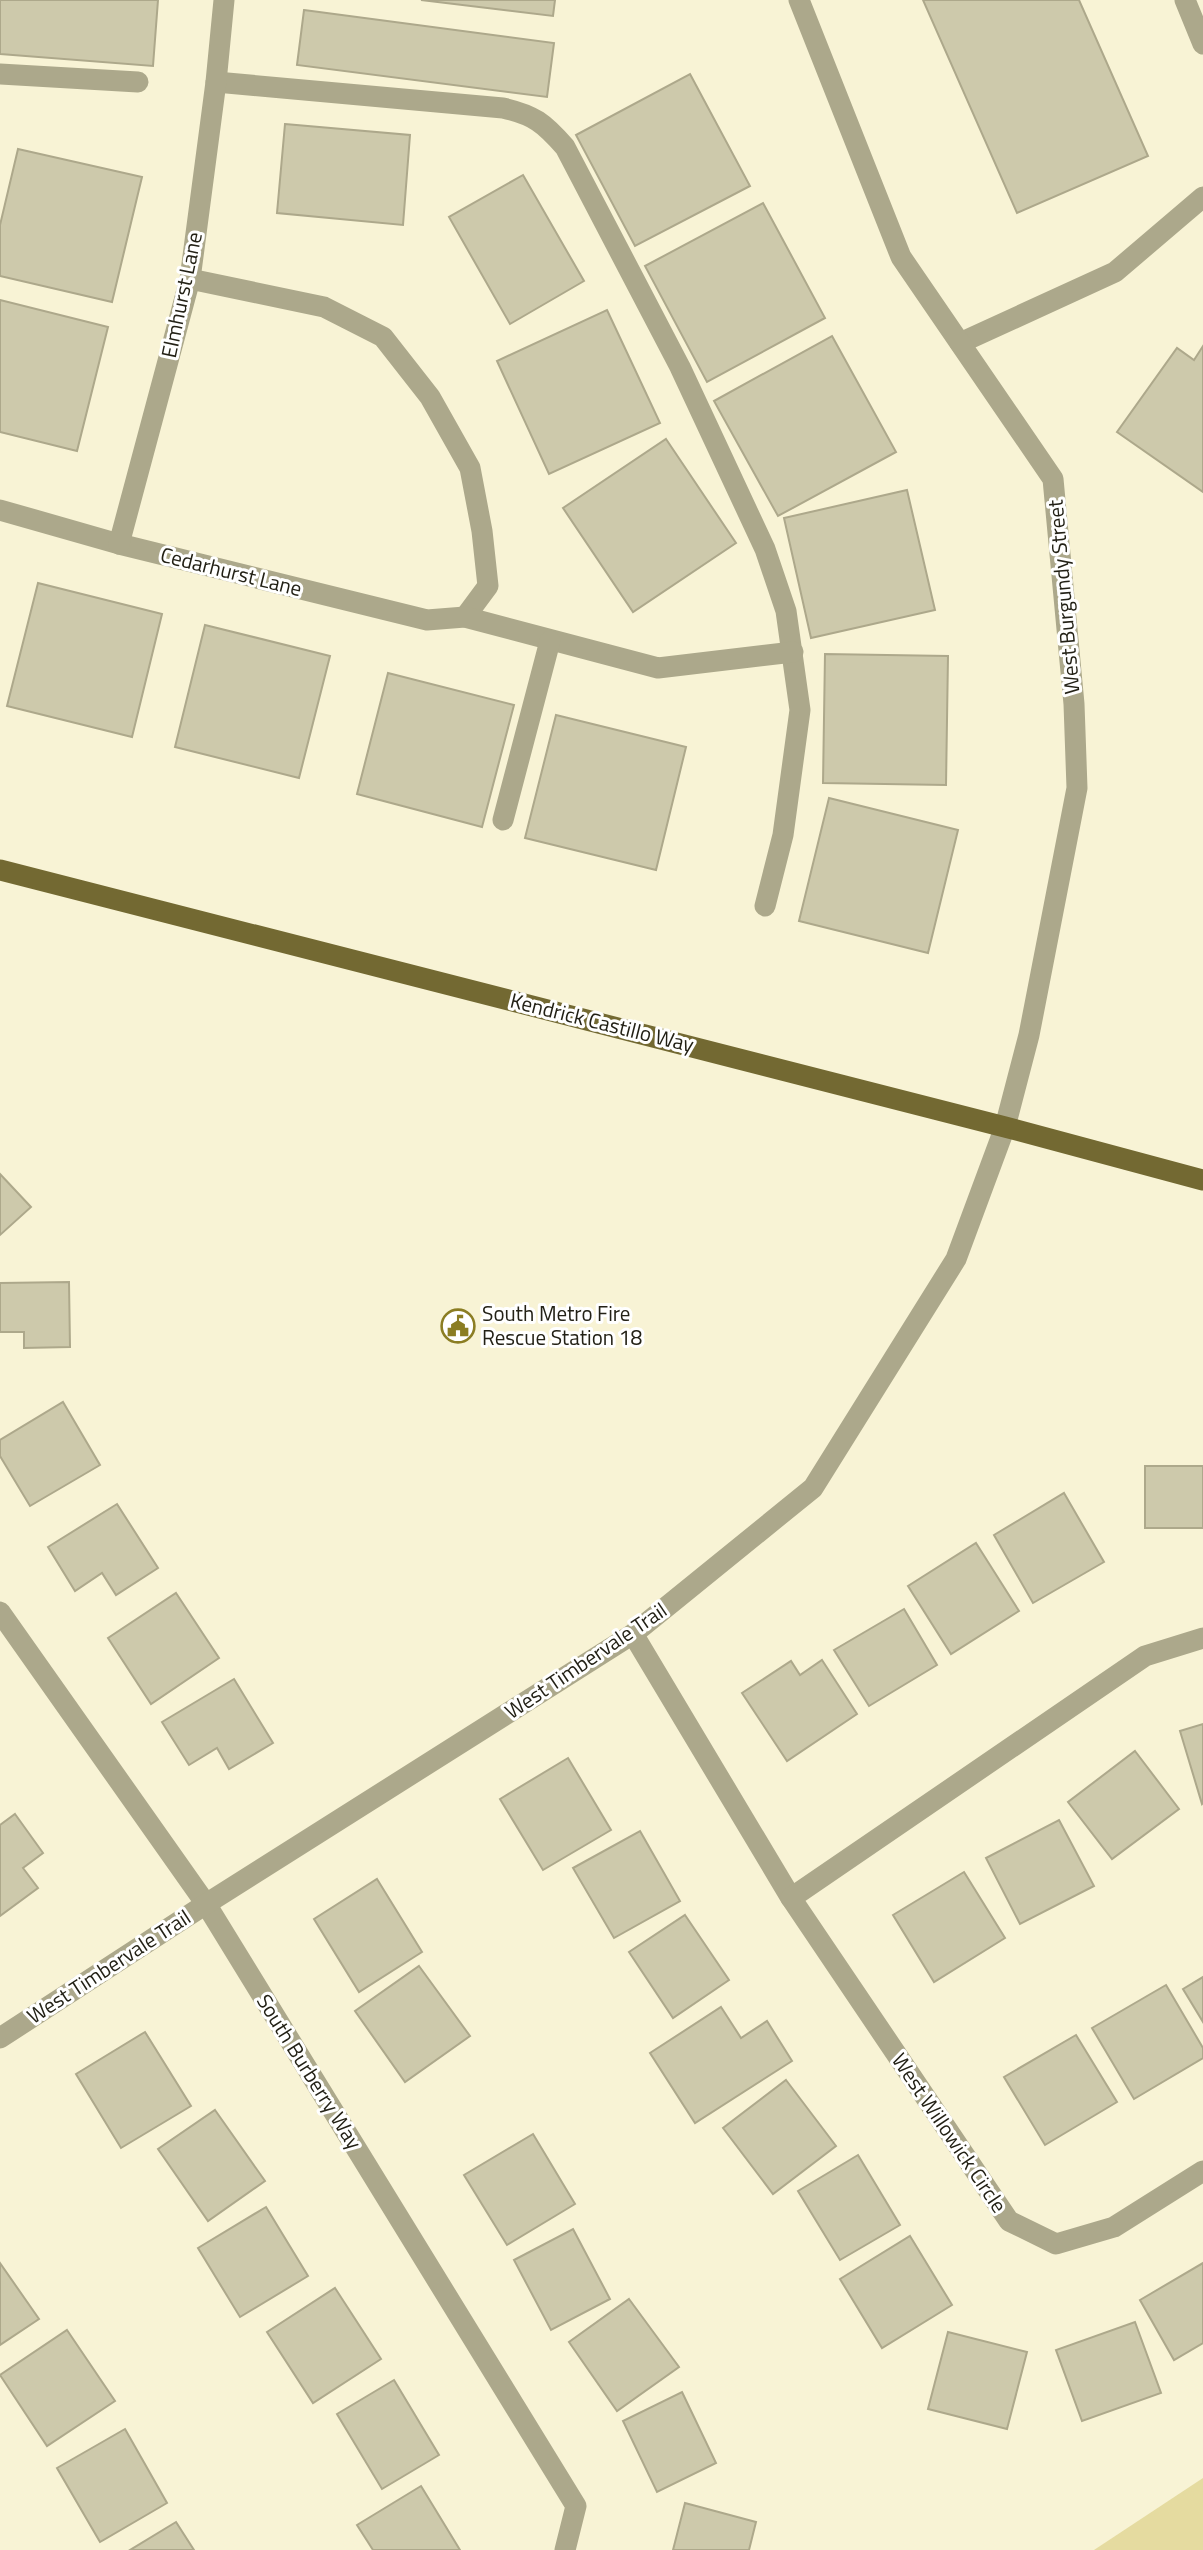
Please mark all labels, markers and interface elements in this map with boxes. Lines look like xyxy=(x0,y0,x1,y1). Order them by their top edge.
street label: Elmhurst Lane xyxy=(152,229,210,361)
street label: West Burgundy Street xyxy=(1039,498,1087,696)
street label: Cedarhurst Lane xyxy=(157,538,305,604)
street label: Kendrick Castillo Way xyxy=(507,984,697,1060)
place label: South Metro Fire Rescue Station 18 xyxy=(482,1297,642,1353)
public building icon: South Metro Fire Rescue Station 18 xyxy=(439,1307,477,1345)
street label: West Timbervale Trail xyxy=(498,1594,673,1726)
street label: West Timbervale Trail xyxy=(20,1901,197,2031)
street label: South Burberry Way xyxy=(249,1987,371,2155)
street label: West Willowick Circle xyxy=(884,2046,1015,2219)

